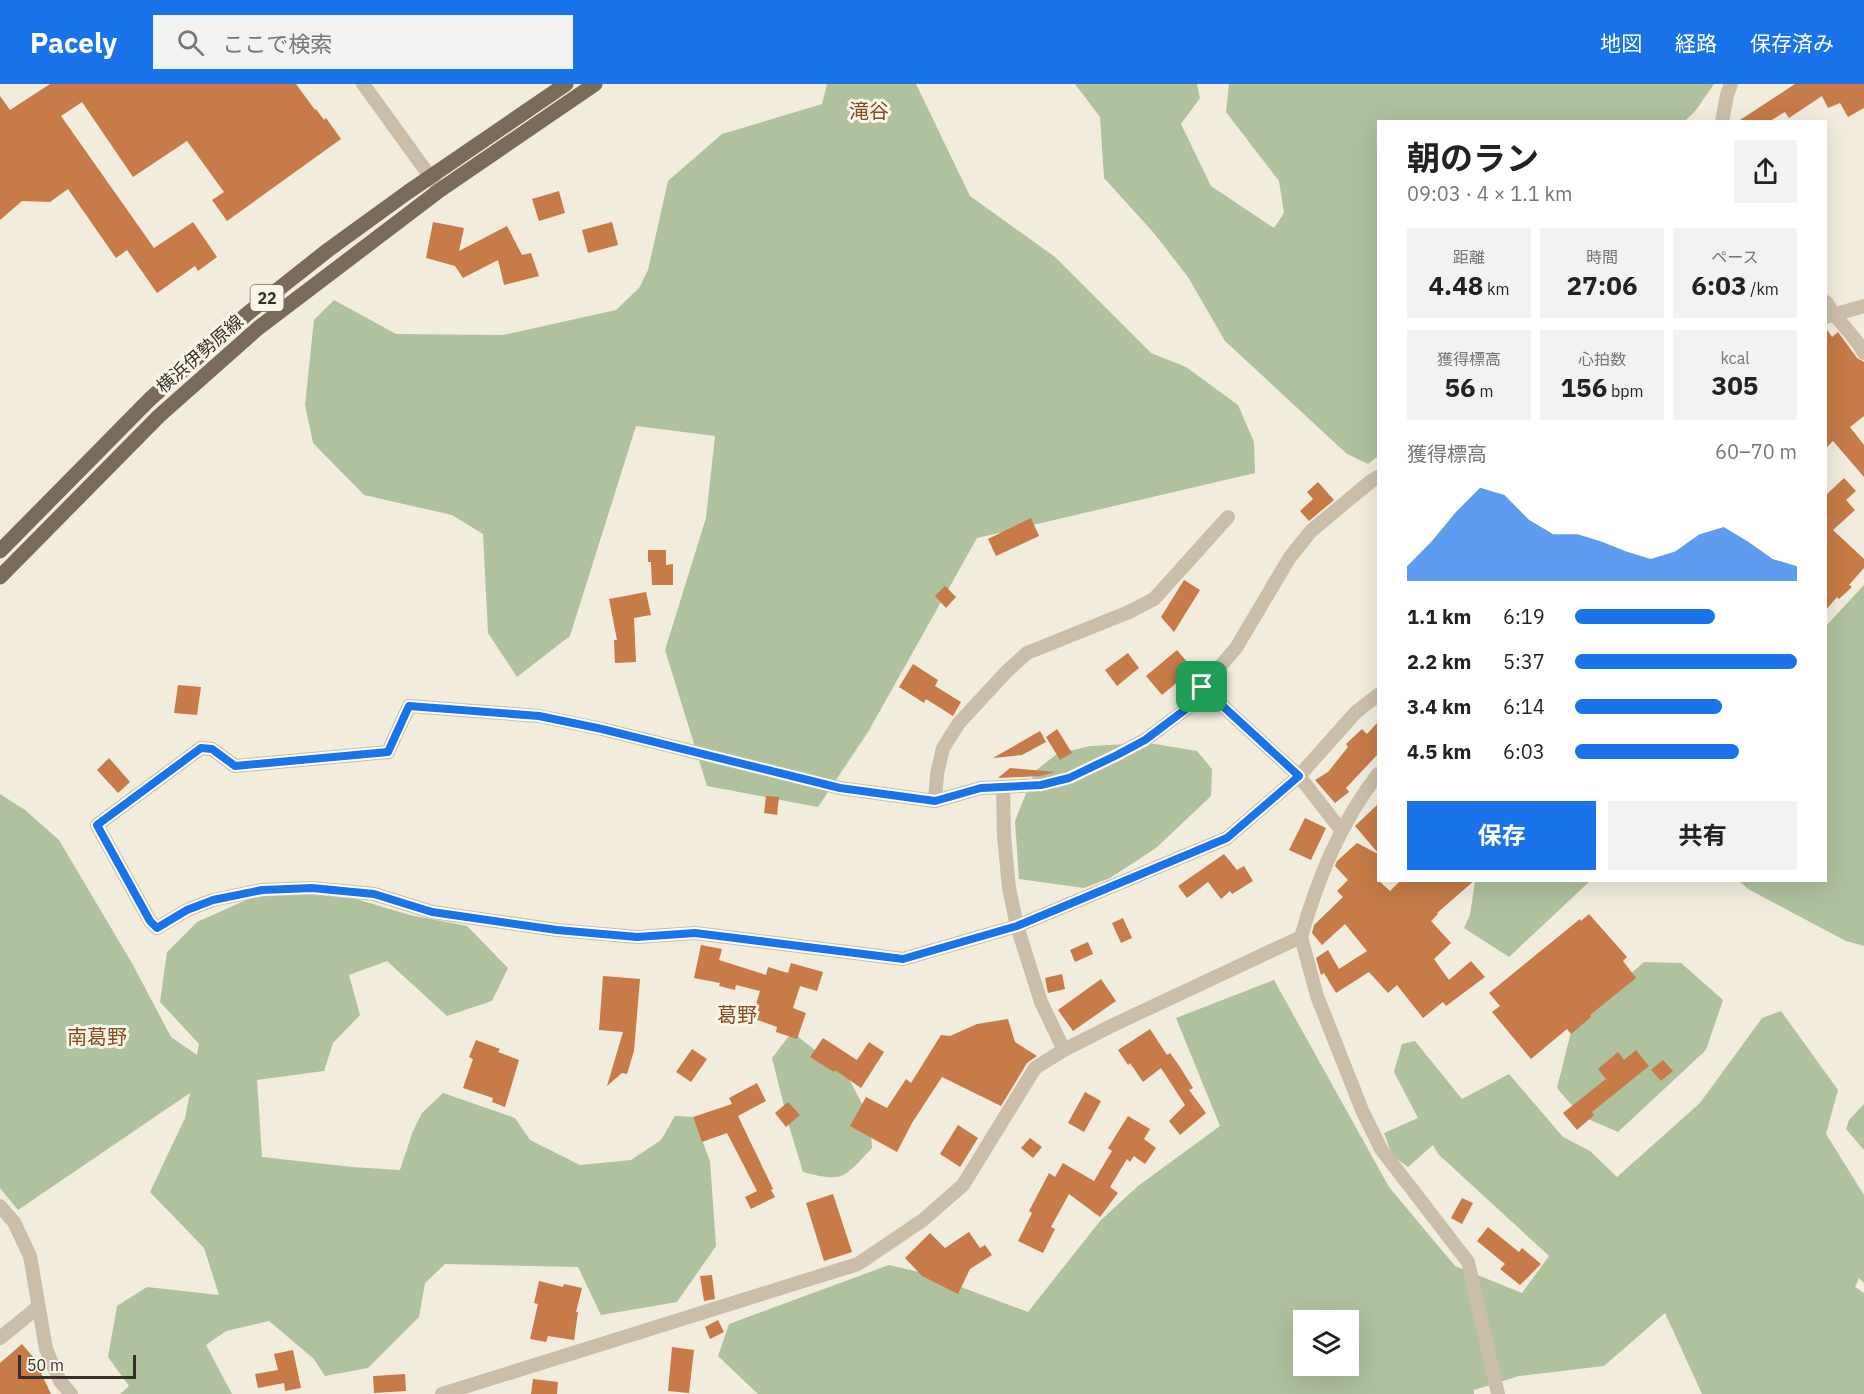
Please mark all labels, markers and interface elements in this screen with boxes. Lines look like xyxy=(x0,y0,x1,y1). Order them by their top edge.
search box xyxy=(153,15,573,69)
text: Pacely xyxy=(30,24,117,61)
icon: search xyxy=(174,26,207,59)
text: ここで検索 xyxy=(222,29,332,58)
text: 地図 xyxy=(1600,29,1642,57)
text: 経路 xyxy=(1675,29,1717,57)
text: 保存済み xyxy=(1750,29,1834,57)
district label: 滝谷 xyxy=(849,97,889,124)
text: 朝のラン xyxy=(1407,136,1539,179)
button: share xyxy=(1734,140,1797,203)
text: 09:03 · 4 × 1.1 km xyxy=(1407,180,1572,207)
text: 距離 xyxy=(1453,247,1485,267)
text: 時間 xyxy=(1586,247,1618,267)
text: ペース xyxy=(1711,247,1759,267)
text: 4.48 xyxy=(1428,268,1483,302)
text: 27:06 xyxy=(1567,268,1637,302)
text: 6:03 xyxy=(1691,268,1747,302)
text: km xyxy=(1483,279,1510,299)
text: /km xyxy=(1747,279,1779,299)
road number: 22 xyxy=(250,285,284,311)
street label: 横浜伊勢原線 xyxy=(151,310,248,398)
text: kcal xyxy=(1720,348,1750,368)
text: 獲得標高 xyxy=(1437,349,1501,369)
text: 心拍数 xyxy=(1578,349,1626,369)
text: 305 xyxy=(1712,368,1758,402)
text: 56 xyxy=(1445,370,1476,404)
text: 156 xyxy=(1560,370,1607,404)
text: m xyxy=(1476,381,1493,401)
text: bpm xyxy=(1607,381,1644,401)
text: 60–70 m xyxy=(1715,438,1797,465)
text: 獲得標高 xyxy=(1407,440,1487,467)
text: 1.1 km xyxy=(1407,603,1471,630)
text: 6:19 xyxy=(1503,603,1545,630)
text: 2.2 km xyxy=(1407,648,1471,675)
text: 5:37 xyxy=(1503,648,1545,675)
pin xyxy=(1176,661,1227,712)
icon: arrive xyxy=(1185,670,1218,703)
text: 3.4 km xyxy=(1407,693,1471,720)
text: 6:14 xyxy=(1503,693,1545,720)
text: 4.5 km xyxy=(1407,738,1471,765)
text: 6:03 xyxy=(1503,738,1545,765)
button: 保存 xyxy=(1407,801,1596,870)
button: 共有 xyxy=(1608,801,1797,870)
district label: 葛野 xyxy=(717,1001,757,1028)
district label: 南葛野 xyxy=(67,1023,127,1050)
map controls xyxy=(1293,1310,1359,1376)
button: layers xyxy=(1293,1310,1359,1376)
scale bar xyxy=(18,1352,136,1380)
text: 50 m xyxy=(27,1355,64,1375)

